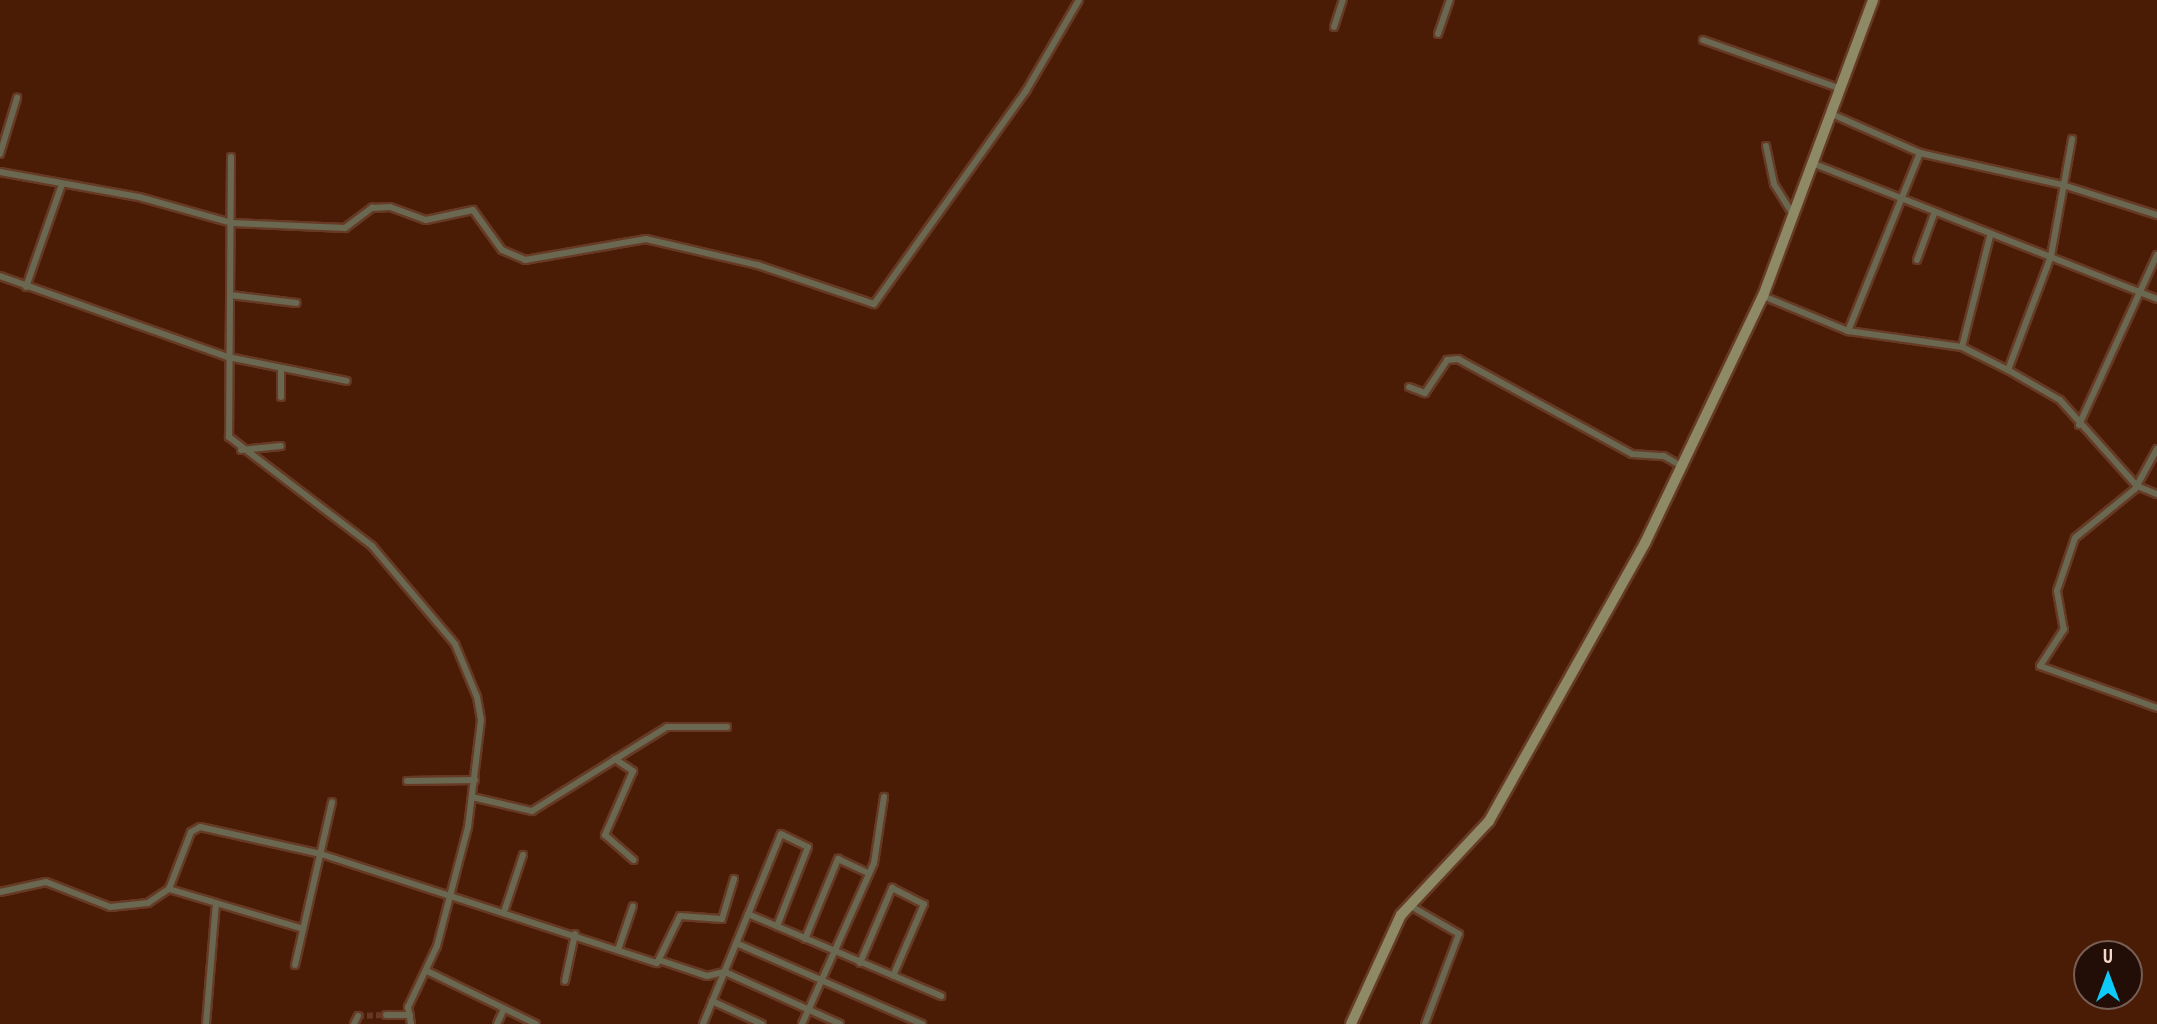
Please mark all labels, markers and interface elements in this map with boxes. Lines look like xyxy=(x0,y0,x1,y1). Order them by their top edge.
north arrow xyxy=(2073,940,2143,1010)
text: U xyxy=(2103,944,2113,968)

